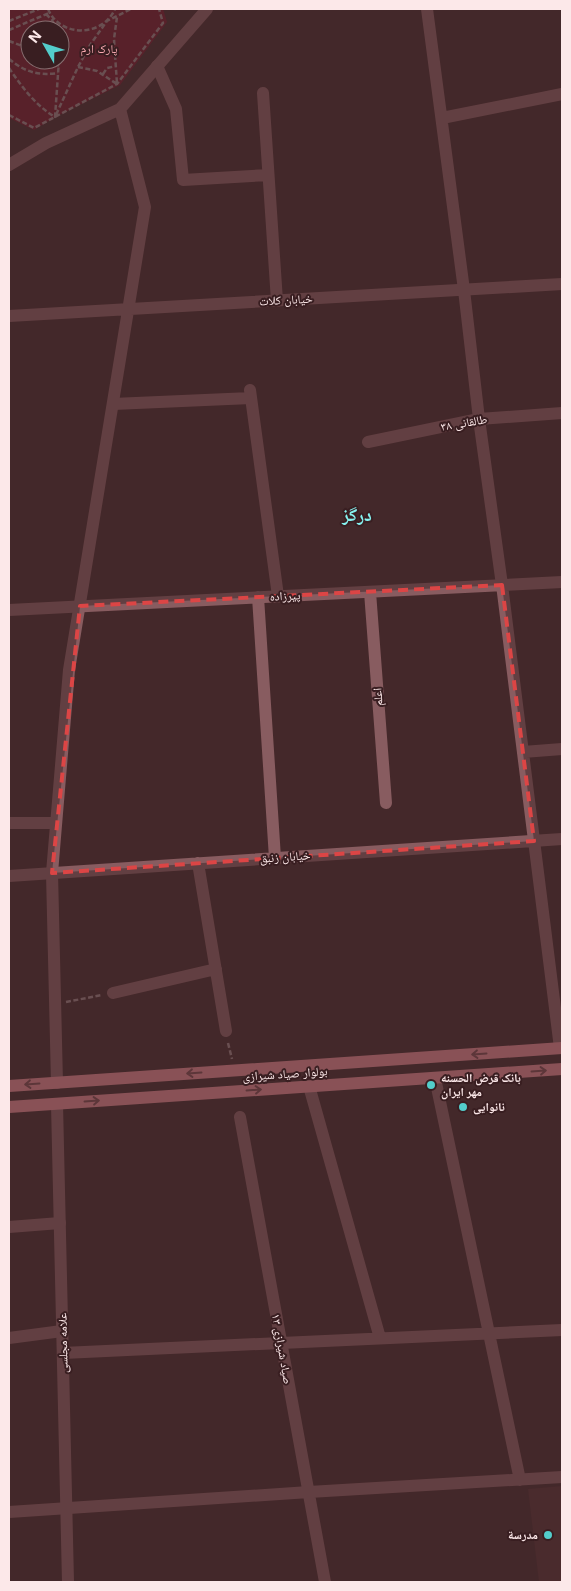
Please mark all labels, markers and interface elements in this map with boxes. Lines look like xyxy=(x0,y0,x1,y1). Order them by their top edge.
north arrow xyxy=(20,20,70,70)
text: N xyxy=(25,27,44,46)
park label: پارک ارم xyxy=(80,41,118,57)
street label: خیابان کلات xyxy=(259,291,313,309)
street label: طالقانی ۳۸ xyxy=(440,411,488,434)
district label: درگز xyxy=(341,504,372,525)
street label: پیرزاده xyxy=(269,587,301,604)
street label: اعلم xyxy=(369,687,387,707)
street label: خیابان زنبق xyxy=(259,847,311,866)
one-way arrow xyxy=(471,1049,487,1059)
street label: بولوار صیاد شیرازی xyxy=(242,1063,328,1084)
one-way arrow xyxy=(531,1066,547,1075)
one-way arrow xyxy=(187,1069,203,1078)
place label: بانک قرض الحسنه مهر ایران xyxy=(441,1070,521,1100)
marker: بانک قرض الحسنه مهر ایران xyxy=(425,1079,437,1091)
one-way arrow xyxy=(24,1080,40,1089)
one-way arrow xyxy=(246,1086,262,1095)
one-way arrow xyxy=(84,1097,100,1106)
place label: نانوایی xyxy=(473,1099,505,1115)
marker: نانوایی xyxy=(457,1101,469,1113)
street label: علامه مجلسی xyxy=(54,1313,71,1373)
street label: صیاد شیرازی ۱۳ xyxy=(269,1313,296,1385)
place label: مدرسة xyxy=(508,1527,538,1542)
marker: مدرسة xyxy=(542,1529,554,1541)

